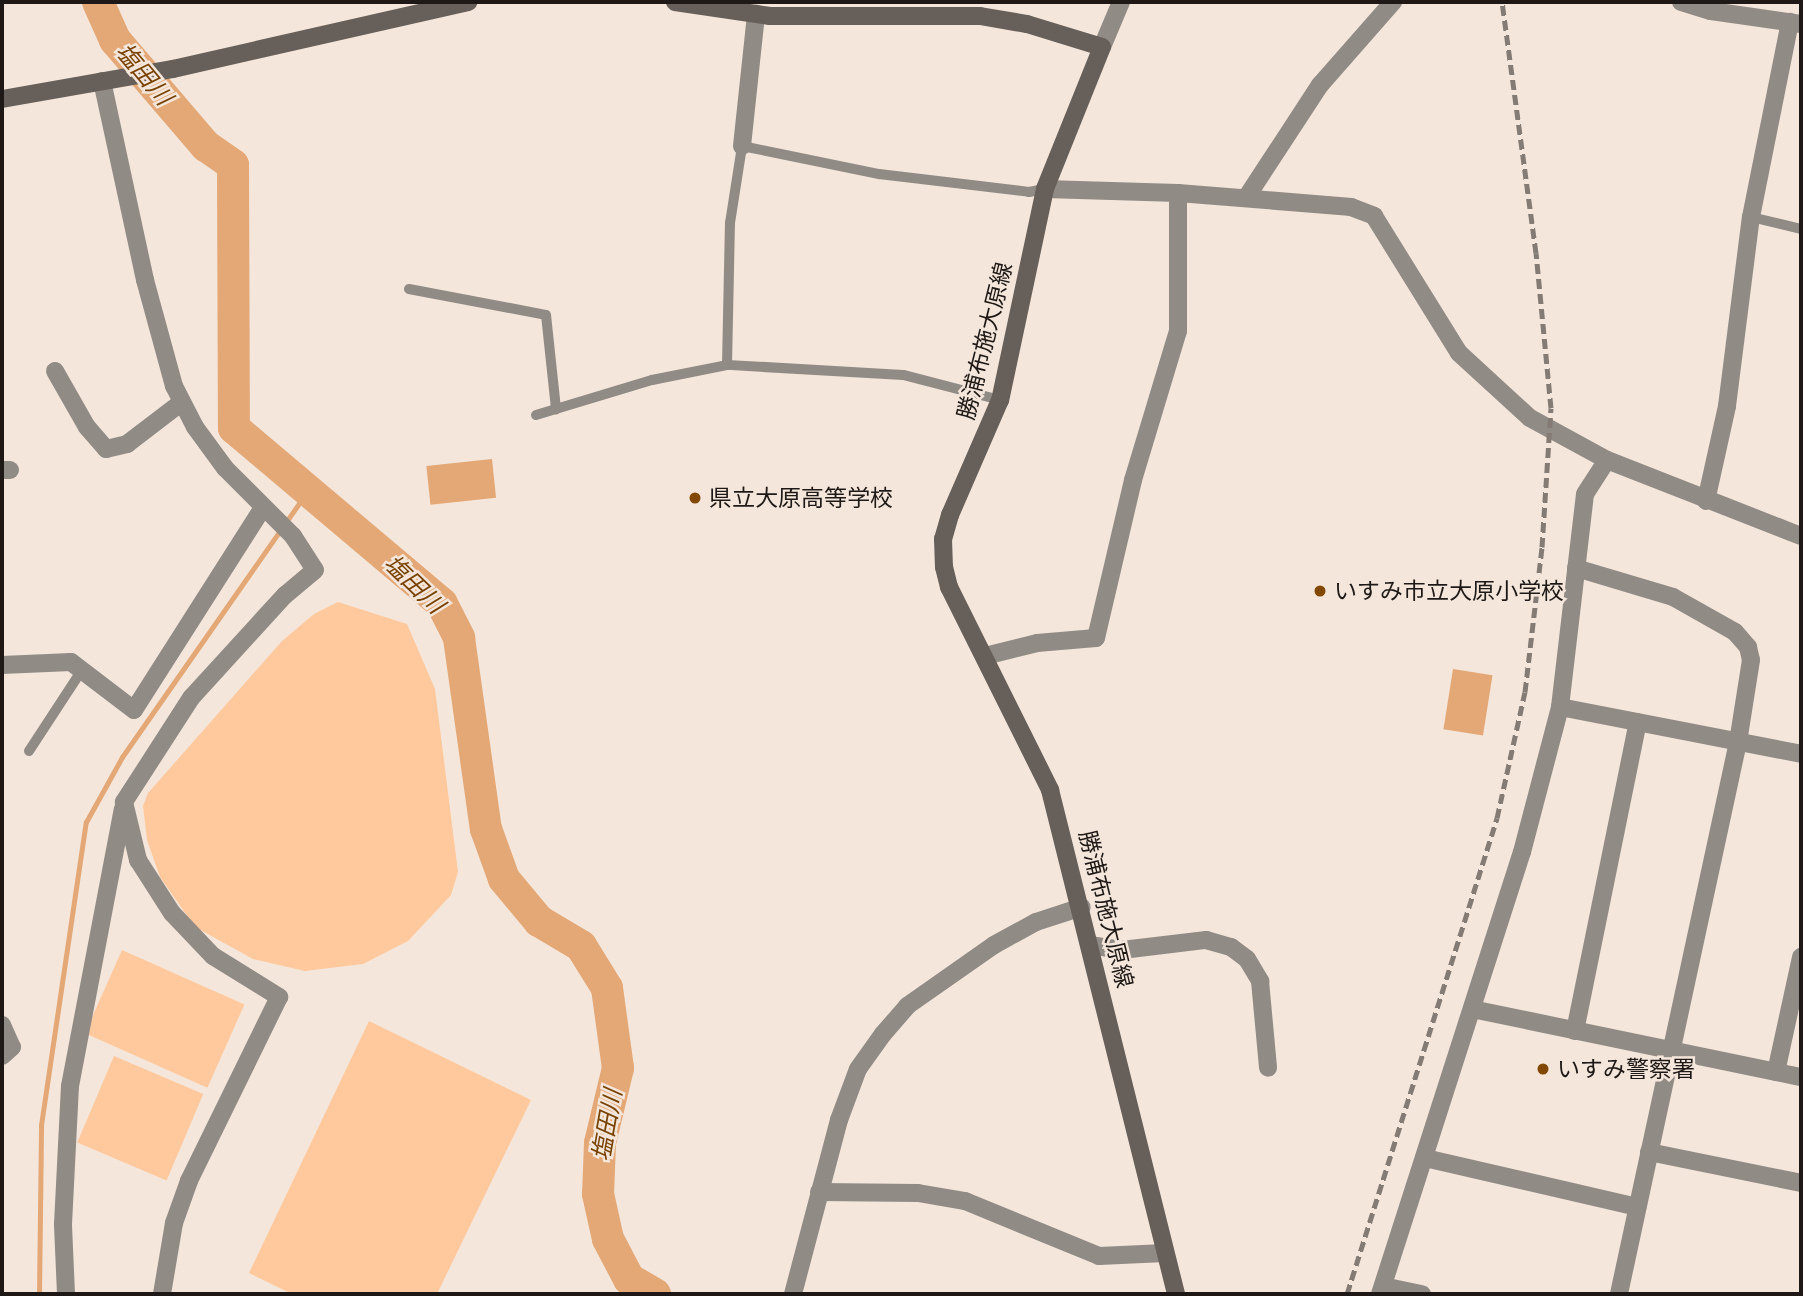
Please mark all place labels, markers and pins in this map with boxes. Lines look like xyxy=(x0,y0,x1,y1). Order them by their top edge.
place label: 県立大原高等学校 xyxy=(709,484,893,512)
marker: 県立大原高等学校 xyxy=(687,490,703,506)
place label: いすみ市立大原小学校 xyxy=(1334,577,1564,605)
marker: いすみ市立大原小学校 xyxy=(1312,583,1328,599)
place label: いすみ警察署 xyxy=(1557,1055,1695,1083)
marker: いすみ警察署 xyxy=(1535,1061,1551,1077)

